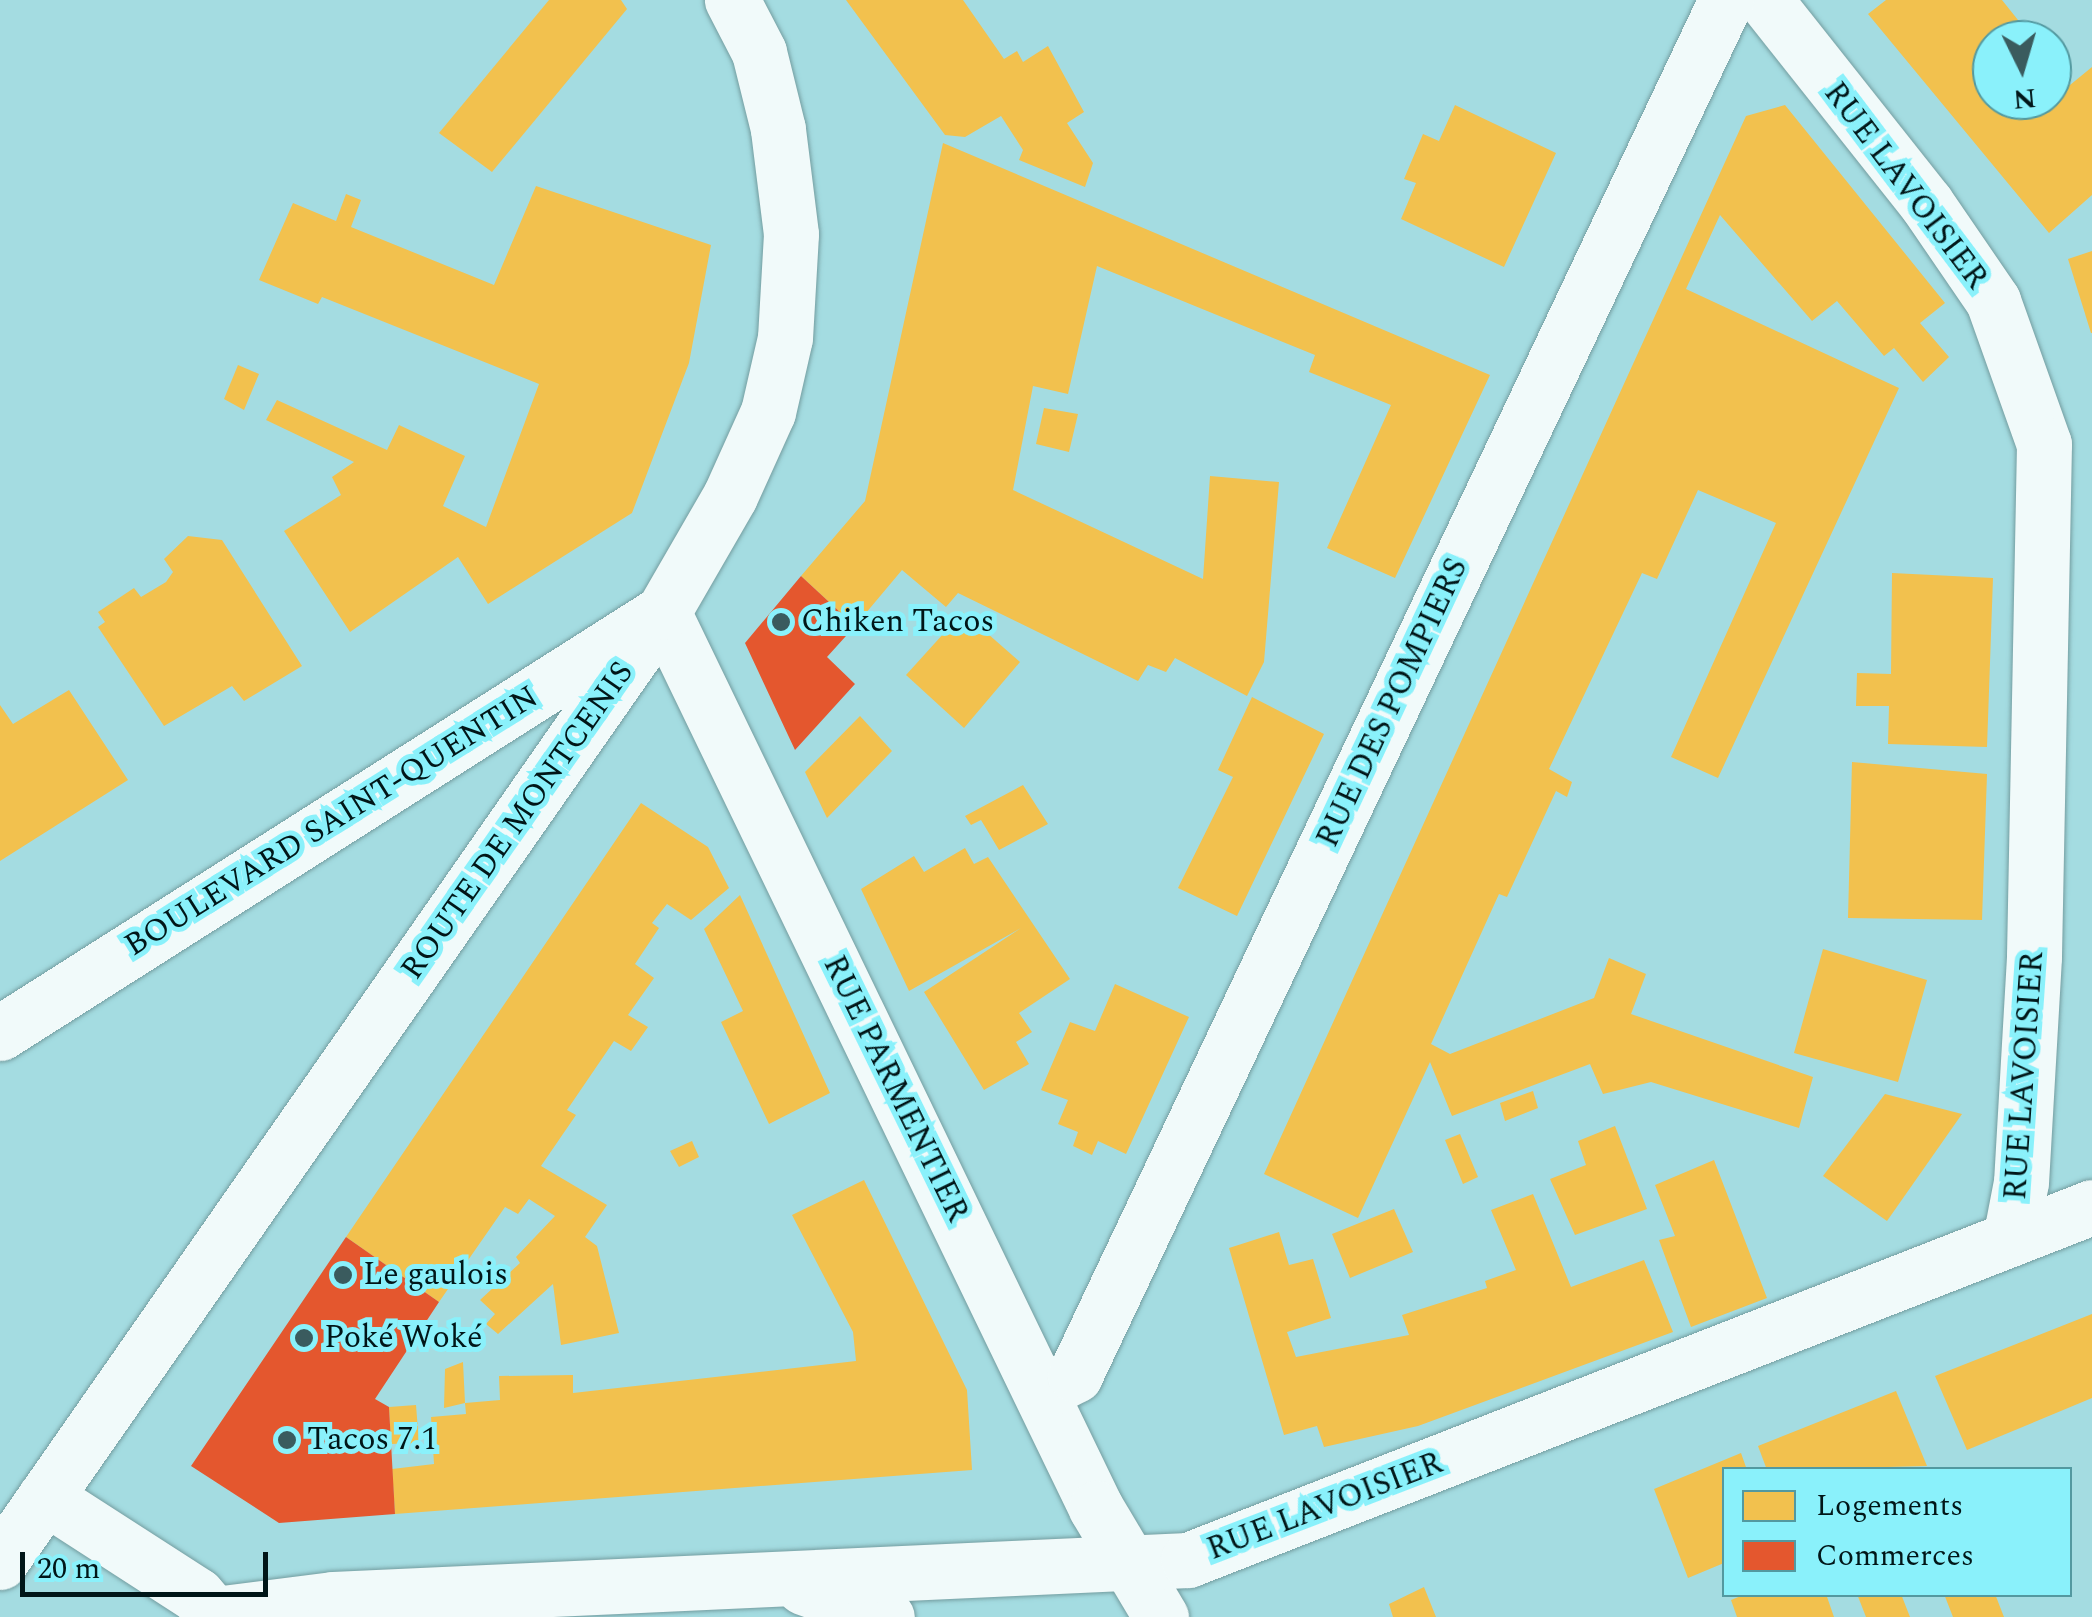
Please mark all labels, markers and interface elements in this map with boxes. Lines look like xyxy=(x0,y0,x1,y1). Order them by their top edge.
north arrow xyxy=(1972,20,2072,120)
street label: RUE LAVOISIER xyxy=(1815,75,1995,297)
text: N xyxy=(2011,76,2038,121)
street label: RUE DES POMPIERS xyxy=(1309,552,1477,854)
place label: Chiken Tacos xyxy=(801,603,994,641)
marker: Chiken Tacos xyxy=(770,611,792,633)
street label: ROUTE DE MONTCENIS xyxy=(394,655,642,987)
street label: BOULEVARD SAINT-QUENTIN xyxy=(118,678,546,966)
street label: RUE PARMENTIER xyxy=(814,950,976,1228)
street label: RUE LAVOISIER xyxy=(1997,951,2053,1201)
place label: Le gaulois xyxy=(363,1256,508,1294)
marker: Le gaulois xyxy=(332,1264,354,1286)
place label: Poké Woké xyxy=(324,1319,482,1357)
marker: Poké Woké xyxy=(293,1327,315,1349)
place label: Tacos 7.1 xyxy=(307,1421,437,1459)
marker: Tacos 7.1 xyxy=(276,1429,298,1451)
street label: RUE LAVOISIER xyxy=(1202,1444,1448,1570)
legend xyxy=(1722,1467,2072,1597)
text: Logements xyxy=(1816,1483,1963,1529)
scale bar xyxy=(25,1532,272,1594)
text: Commerces xyxy=(1816,1533,1974,1579)
text: 20 m xyxy=(37,1546,100,1592)

